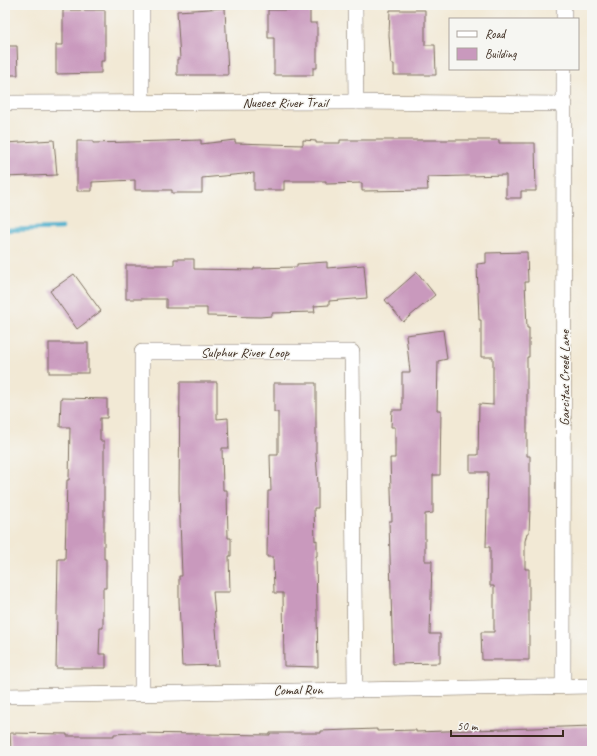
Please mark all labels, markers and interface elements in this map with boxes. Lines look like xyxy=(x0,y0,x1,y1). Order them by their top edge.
legend xyxy=(449,18,579,70)
text: Road xyxy=(485,26,507,42)
text: Building xyxy=(485,46,517,62)
street label: Nueces River Trail xyxy=(242,94,330,111)
street label: Garcitas Creek Lane xyxy=(556,329,573,426)
street label: Sulphur River Loop xyxy=(201,344,290,361)
street label: Comal Run xyxy=(273,681,323,699)
scale bar xyxy=(451,712,563,738)
text: 50 m xyxy=(457,718,479,734)

